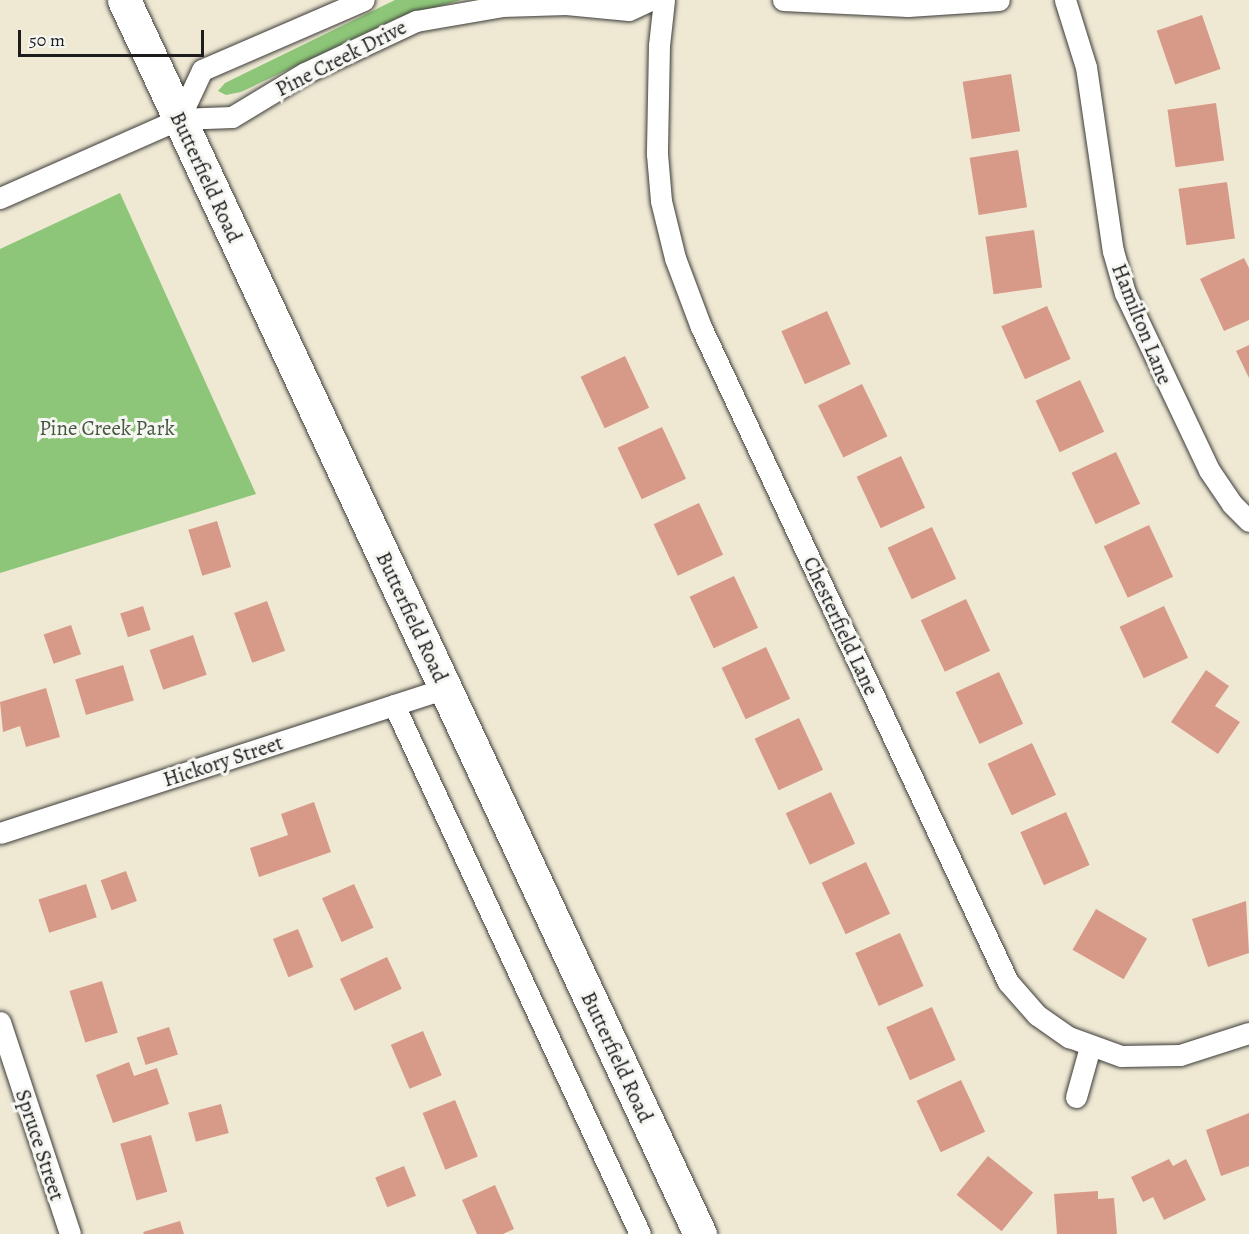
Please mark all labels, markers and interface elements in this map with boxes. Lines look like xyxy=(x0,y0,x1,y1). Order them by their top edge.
street label: Pine Creek Drive xyxy=(271,14,411,102)
scale bar xyxy=(21,18,207,56)
text: 50 m xyxy=(29,28,65,52)
street label: Butterfield Road xyxy=(165,108,247,246)
street label: Hamilton Lane xyxy=(1106,260,1178,388)
park label: Pine Creek Park xyxy=(39,415,175,441)
street label: Butterfield Road xyxy=(371,548,453,686)
street label: Chesterfield Lane xyxy=(798,553,884,699)
street label: Hickory Street xyxy=(160,730,286,792)
street label: Butterfield Road xyxy=(576,988,658,1126)
street label: Spruce Street xyxy=(10,1086,70,1204)

